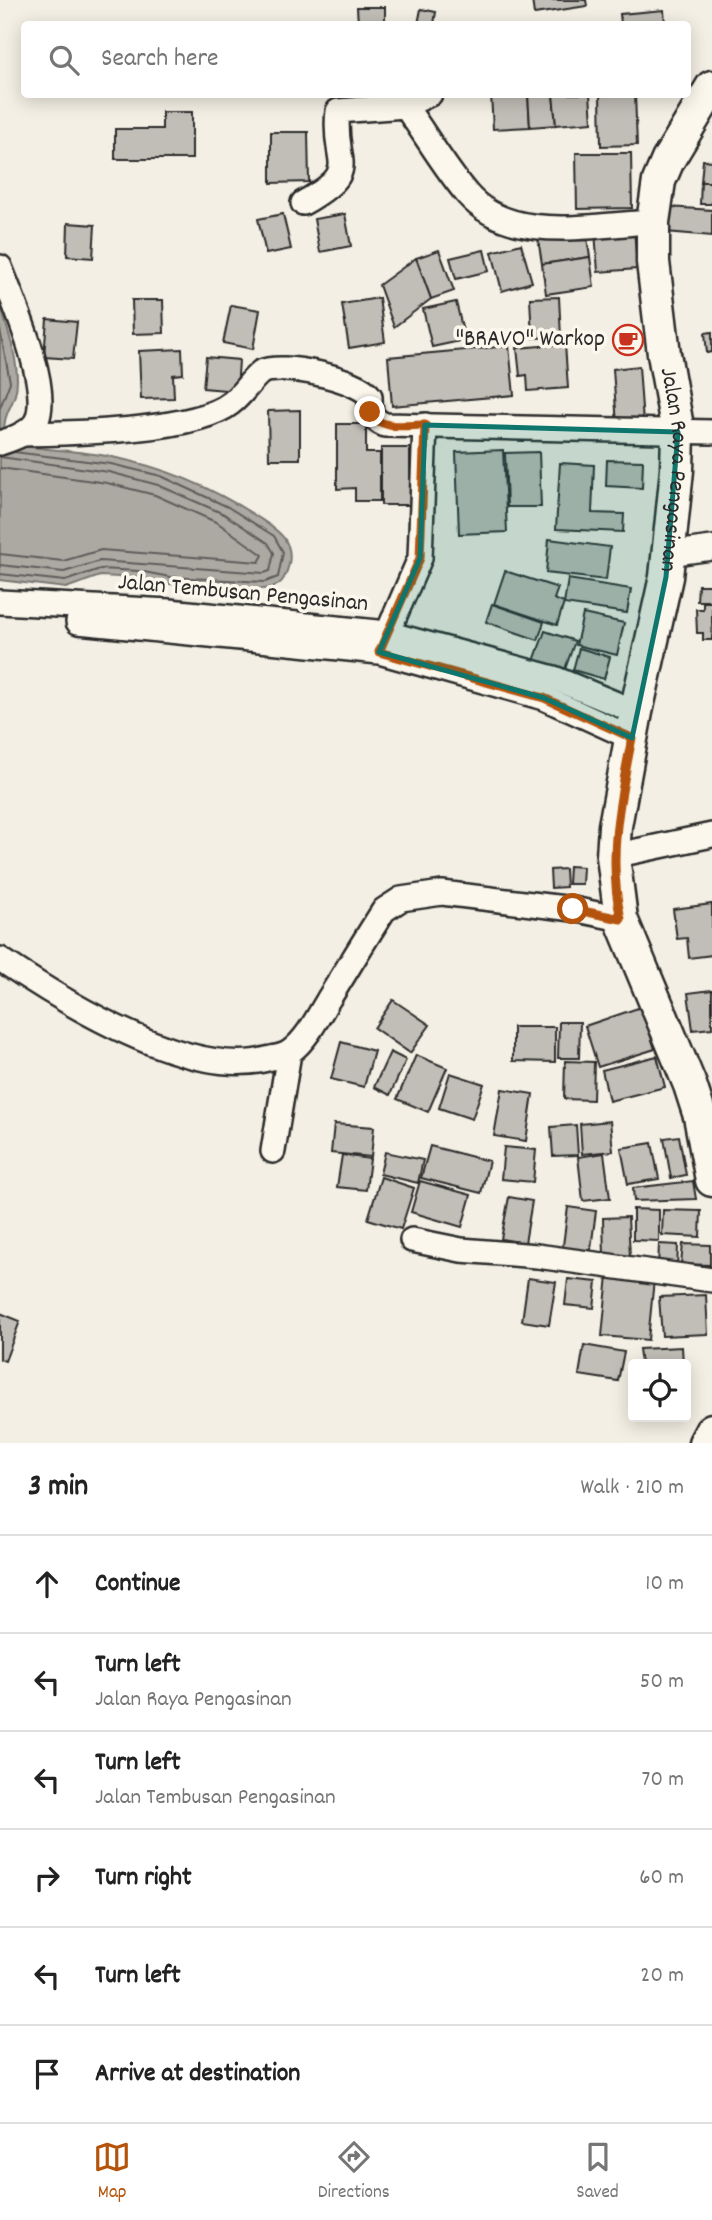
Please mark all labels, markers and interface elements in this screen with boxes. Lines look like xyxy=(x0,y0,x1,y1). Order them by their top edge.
search box xyxy=(21,21,691,98)
icon: search xyxy=(45,41,83,79)
text: Search here xyxy=(101,41,219,78)
place label: "BRAVO" Warkop xyxy=(455,323,605,357)
cafe icon: "BRAVO" Warkop xyxy=(611,323,645,357)
street label: Jalan Raya Pengasinan xyxy=(650,365,695,573)
route end xyxy=(354,396,385,427)
street label: Jalan Tembusan Pengasinan xyxy=(116,566,370,622)
route start xyxy=(557,893,588,924)
map controls xyxy=(628,1359,691,1422)
button: locate xyxy=(628,1359,691,1422)
text: 3 min xyxy=(28,1467,88,1510)
text: Walk · 210 m xyxy=(581,1472,684,1505)
icon: ahead xyxy=(28,1565,66,1603)
text: Continue xyxy=(95,1566,180,1603)
text: 10 m xyxy=(645,1568,684,1601)
text: Turn left xyxy=(95,1647,181,1684)
icon: left xyxy=(28,1663,66,1701)
text: 50 m xyxy=(640,1666,684,1699)
text: Jalan Raya Pengasinan xyxy=(95,1684,292,1717)
text: Turn left xyxy=(95,1745,181,1782)
icon: left xyxy=(28,1761,66,1799)
text: 70 m xyxy=(642,1764,684,1797)
text: Jalan Tembusan Pengasinan xyxy=(95,1782,336,1815)
icon: right xyxy=(28,1859,66,1897)
text: Turn right xyxy=(95,1860,192,1897)
text: 60 m xyxy=(639,1862,684,1895)
icon: left xyxy=(28,1957,66,1995)
text: Turn left xyxy=(95,1958,181,1995)
text: 20 m xyxy=(640,1960,684,1993)
icon: arrive xyxy=(28,2055,66,2093)
text: Arrive at destination xyxy=(95,2056,300,2093)
tab: Map xyxy=(93,2138,131,2207)
tab: Directions xyxy=(318,2138,390,2207)
tab: Saved xyxy=(576,2138,619,2207)

